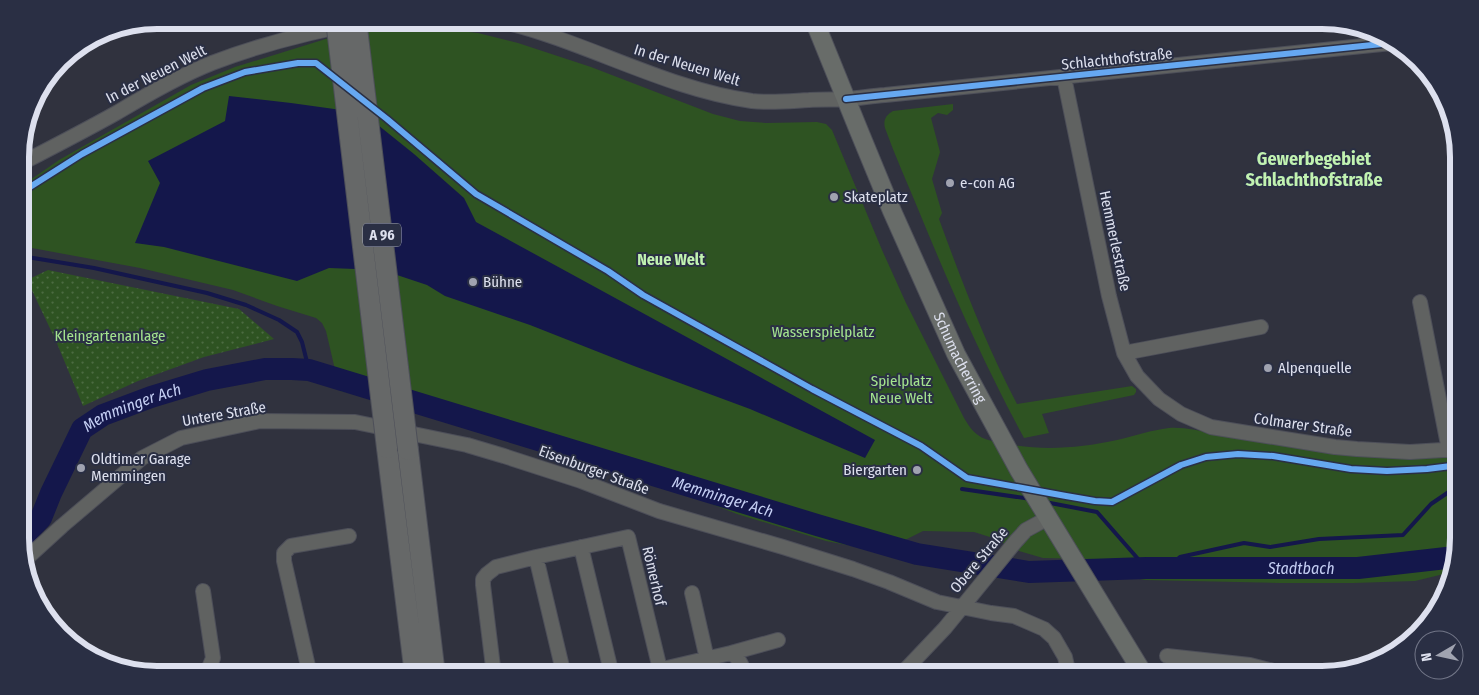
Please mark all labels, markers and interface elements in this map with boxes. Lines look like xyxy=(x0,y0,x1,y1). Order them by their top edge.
street label: In der Neuen Welt xyxy=(632,40,742,90)
street label: In der Neuen Welt xyxy=(103,41,209,107)
street label: Schlachthofstraße xyxy=(1061,44,1173,74)
district label: Gewerbegebiet Schlachthofstraße xyxy=(1245,148,1383,191)
place label: e-con AG xyxy=(960,174,1015,192)
marker: e-con AG xyxy=(944,177,956,189)
place label: Skateplatz xyxy=(844,188,908,206)
street label: Hemmerlestraße xyxy=(1096,189,1134,293)
marker: Skateplatz xyxy=(828,191,840,203)
road number: A 96 xyxy=(363,224,401,246)
district label: Neue Welt xyxy=(637,250,705,269)
place label: Bühne xyxy=(483,273,522,291)
marker: Bühne xyxy=(467,276,479,288)
street label: Schumacherring xyxy=(930,309,990,406)
park label: Wasserspielplatz xyxy=(772,323,874,341)
park label: Kleingartenanlage xyxy=(55,327,165,345)
place label: Alpenquelle xyxy=(1278,359,1352,377)
marker: Alpenquelle xyxy=(1262,362,1274,374)
park label: Spielplatz Neue Welt xyxy=(870,372,932,407)
water label: Memminger Ach xyxy=(79,379,183,436)
street label: Untere Straße xyxy=(181,398,267,430)
street label: Colmarer Straße xyxy=(1253,409,1353,441)
street label: Eisenburger Straße xyxy=(536,442,652,498)
place label: Oldtimer Garage Memmingen xyxy=(91,450,191,485)
place label: Biergarten xyxy=(843,461,907,479)
marker: Oldtimer Garage Memmingen xyxy=(75,462,87,474)
marker: Biergarten xyxy=(911,464,923,476)
water label: Memminger Ach xyxy=(670,472,776,521)
street label: Obere Straße xyxy=(946,523,1012,597)
street label: Römerhof xyxy=(638,545,670,609)
water label: Stadtbach xyxy=(1267,559,1335,578)
north arrow xyxy=(1414,630,1464,680)
text: N xyxy=(1418,651,1436,662)

